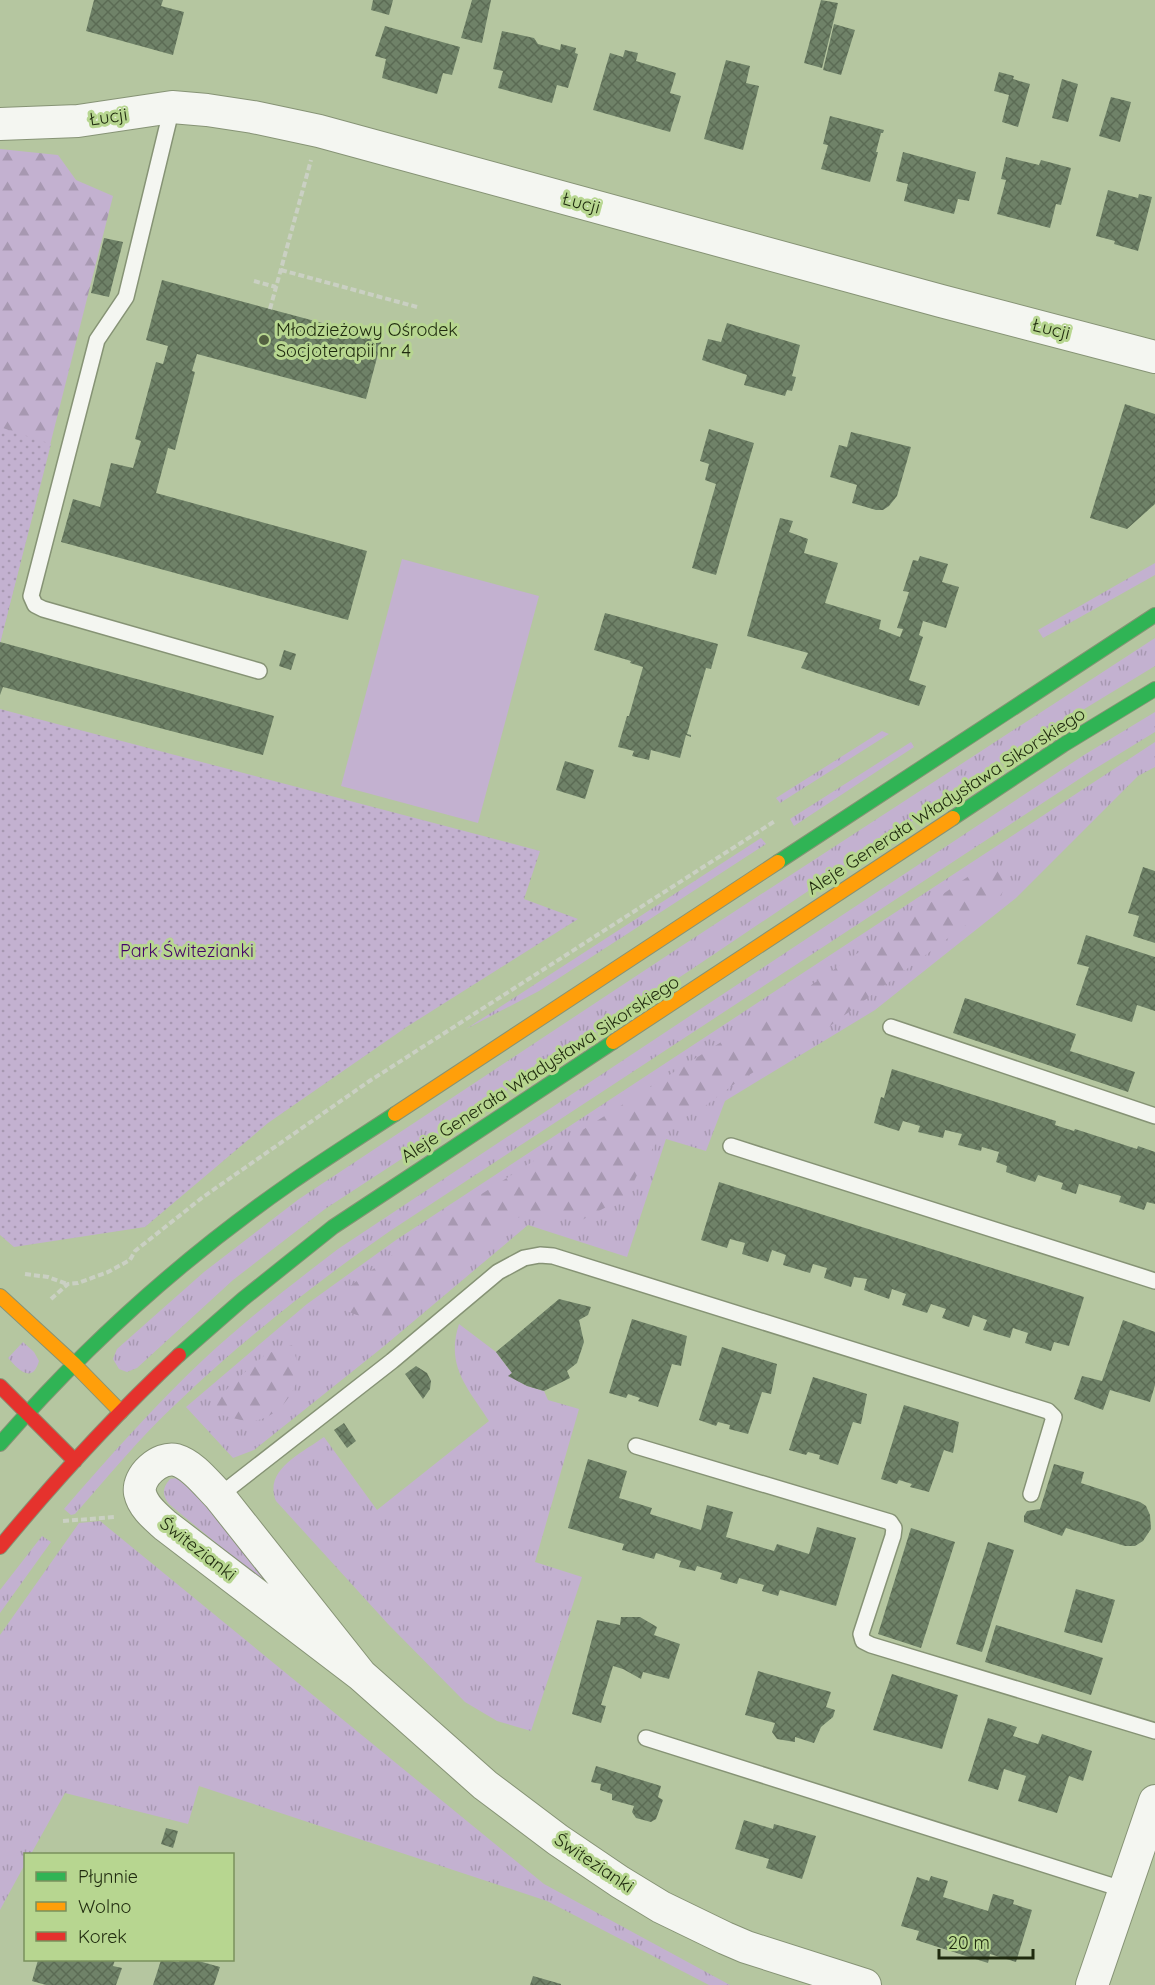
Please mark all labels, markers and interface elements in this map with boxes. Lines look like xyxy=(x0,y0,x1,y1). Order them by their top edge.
street label: Łucji xyxy=(87,102,129,131)
street label: Łucji xyxy=(559,186,603,219)
street label: Łucji xyxy=(1030,313,1073,344)
place label: Młodzieżowy Ośrodek Socjoterapii nr 4 xyxy=(276,318,458,362)
marker: Młodzieżowy Ośrodek Socjoterapii nr 4 xyxy=(257,333,271,347)
street label: Aleje Generała Władysława Sikorskiego xyxy=(802,702,1089,899)
park label: Park Świtezianki xyxy=(120,939,254,962)
street label: Aleje Generała Władysława Sikorskiego xyxy=(396,970,683,1167)
street label: Świtezianki xyxy=(155,1512,241,1586)
street label: Świtezianki xyxy=(550,1828,638,1898)
legend xyxy=(24,1853,234,1961)
text: Płynnie xyxy=(78,1865,138,1888)
text: Wolno xyxy=(78,1895,131,1918)
scale bar xyxy=(939,1922,1034,1960)
text: Korek xyxy=(78,1925,127,1948)
text: 20 m xyxy=(948,1931,990,1954)

